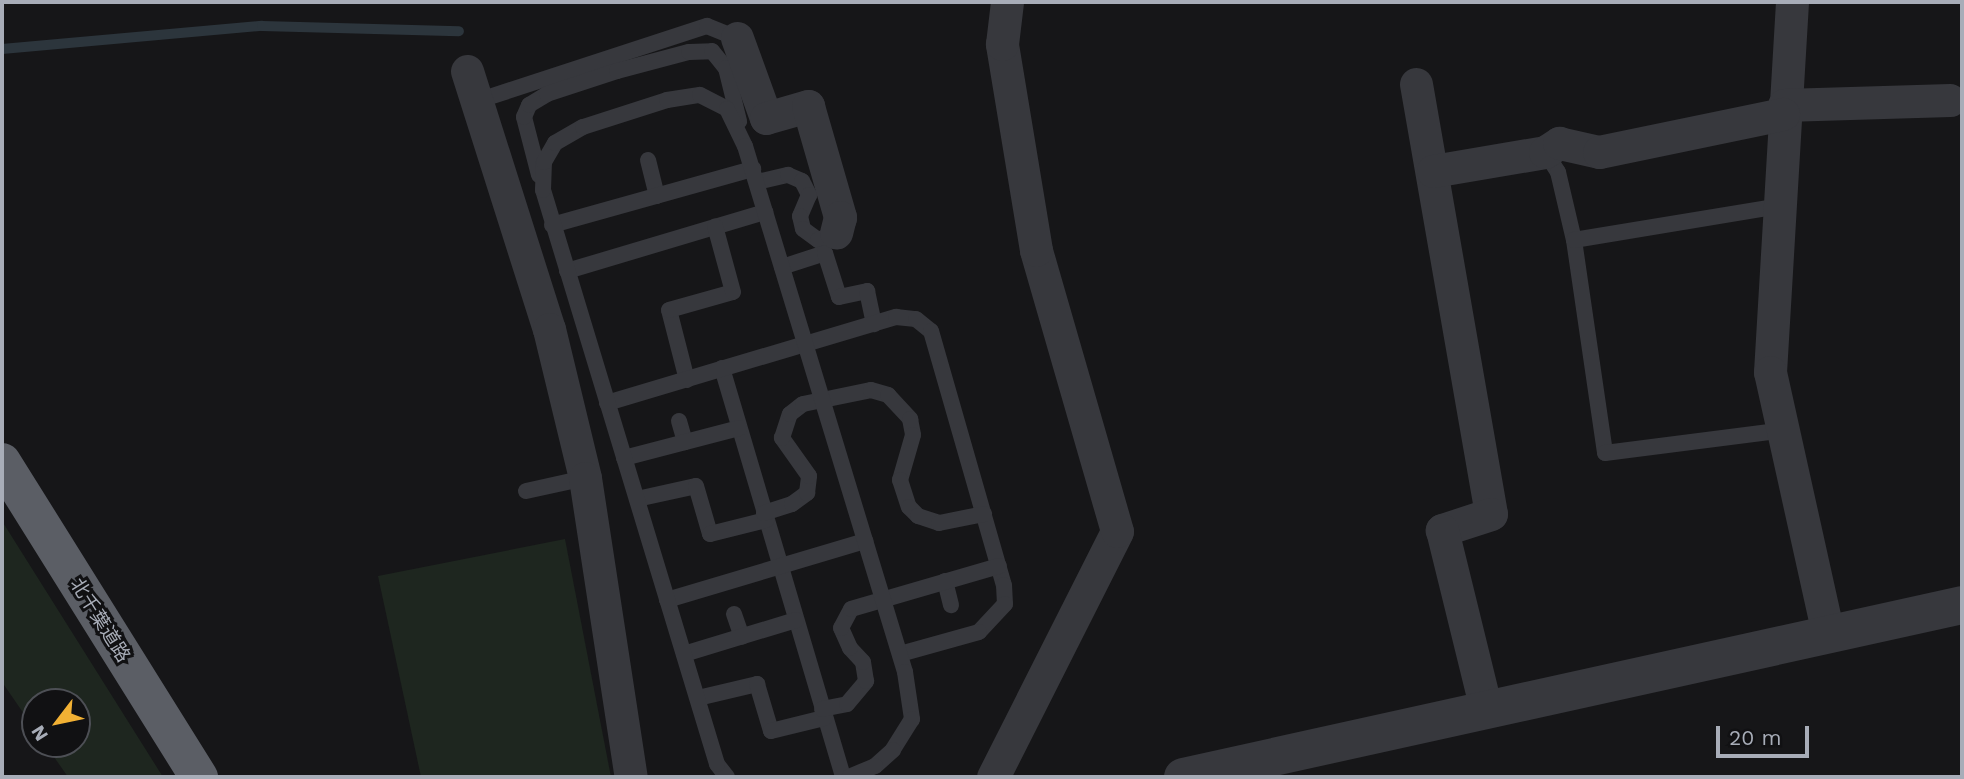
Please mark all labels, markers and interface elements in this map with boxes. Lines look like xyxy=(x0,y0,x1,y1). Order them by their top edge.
street label: 北千葉道路 xyxy=(65,574,135,666)
north arrow xyxy=(21,688,91,758)
scale bar xyxy=(1719,712,1812,756)
text: N xyxy=(26,721,53,745)
text: 20 m xyxy=(1729,725,1781,750)

